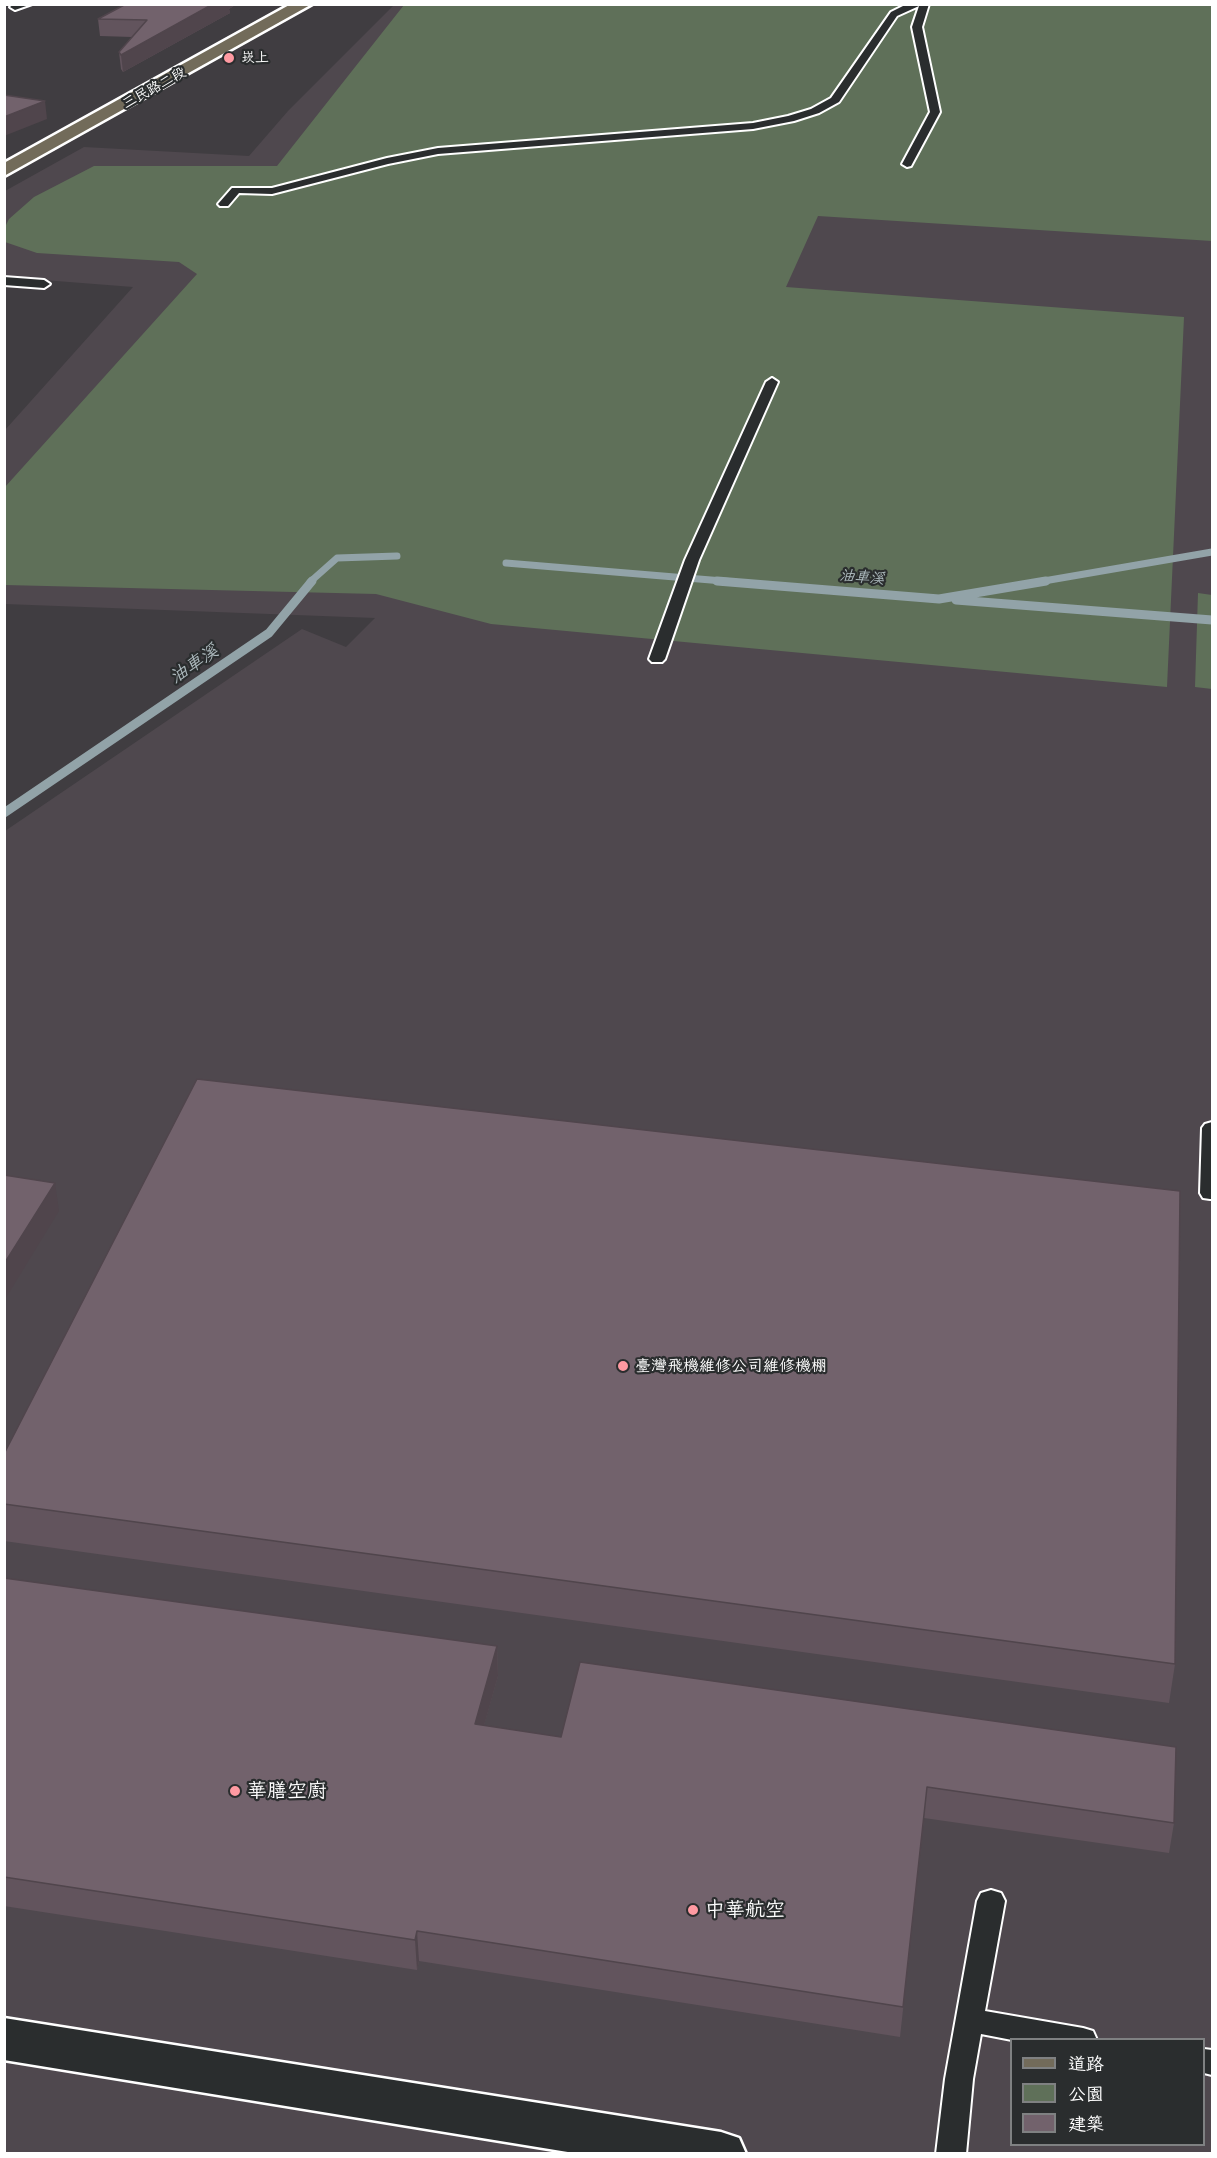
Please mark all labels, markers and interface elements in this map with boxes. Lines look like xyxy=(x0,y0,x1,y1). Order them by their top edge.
place label: 崁上 xyxy=(241,50,269,66)
marker: 崁上 xyxy=(222,51,236,65)
street label: 三民路二段 xyxy=(119,64,189,112)
water label: 油車溪 xyxy=(839,566,885,588)
water label: 油車溪 xyxy=(166,640,222,688)
place label: 臺灣飛機維修公司維修機棚 xyxy=(635,1356,827,1376)
marker: 臺灣飛機維修公司維修機棚 xyxy=(616,1359,630,1373)
place label: 華膳空廚 xyxy=(247,1779,327,1803)
marker: 華膳空廚 xyxy=(228,1784,242,1798)
place label: 中華航空 xyxy=(705,1898,785,1922)
marker: 中華航空 xyxy=(686,1903,700,1917)
legend xyxy=(1010,2038,1205,2146)
text: 道路 xyxy=(1068,2051,1104,2075)
text: 公園 xyxy=(1068,2081,1104,2105)
text: 建築 xyxy=(1068,2111,1104,2135)

